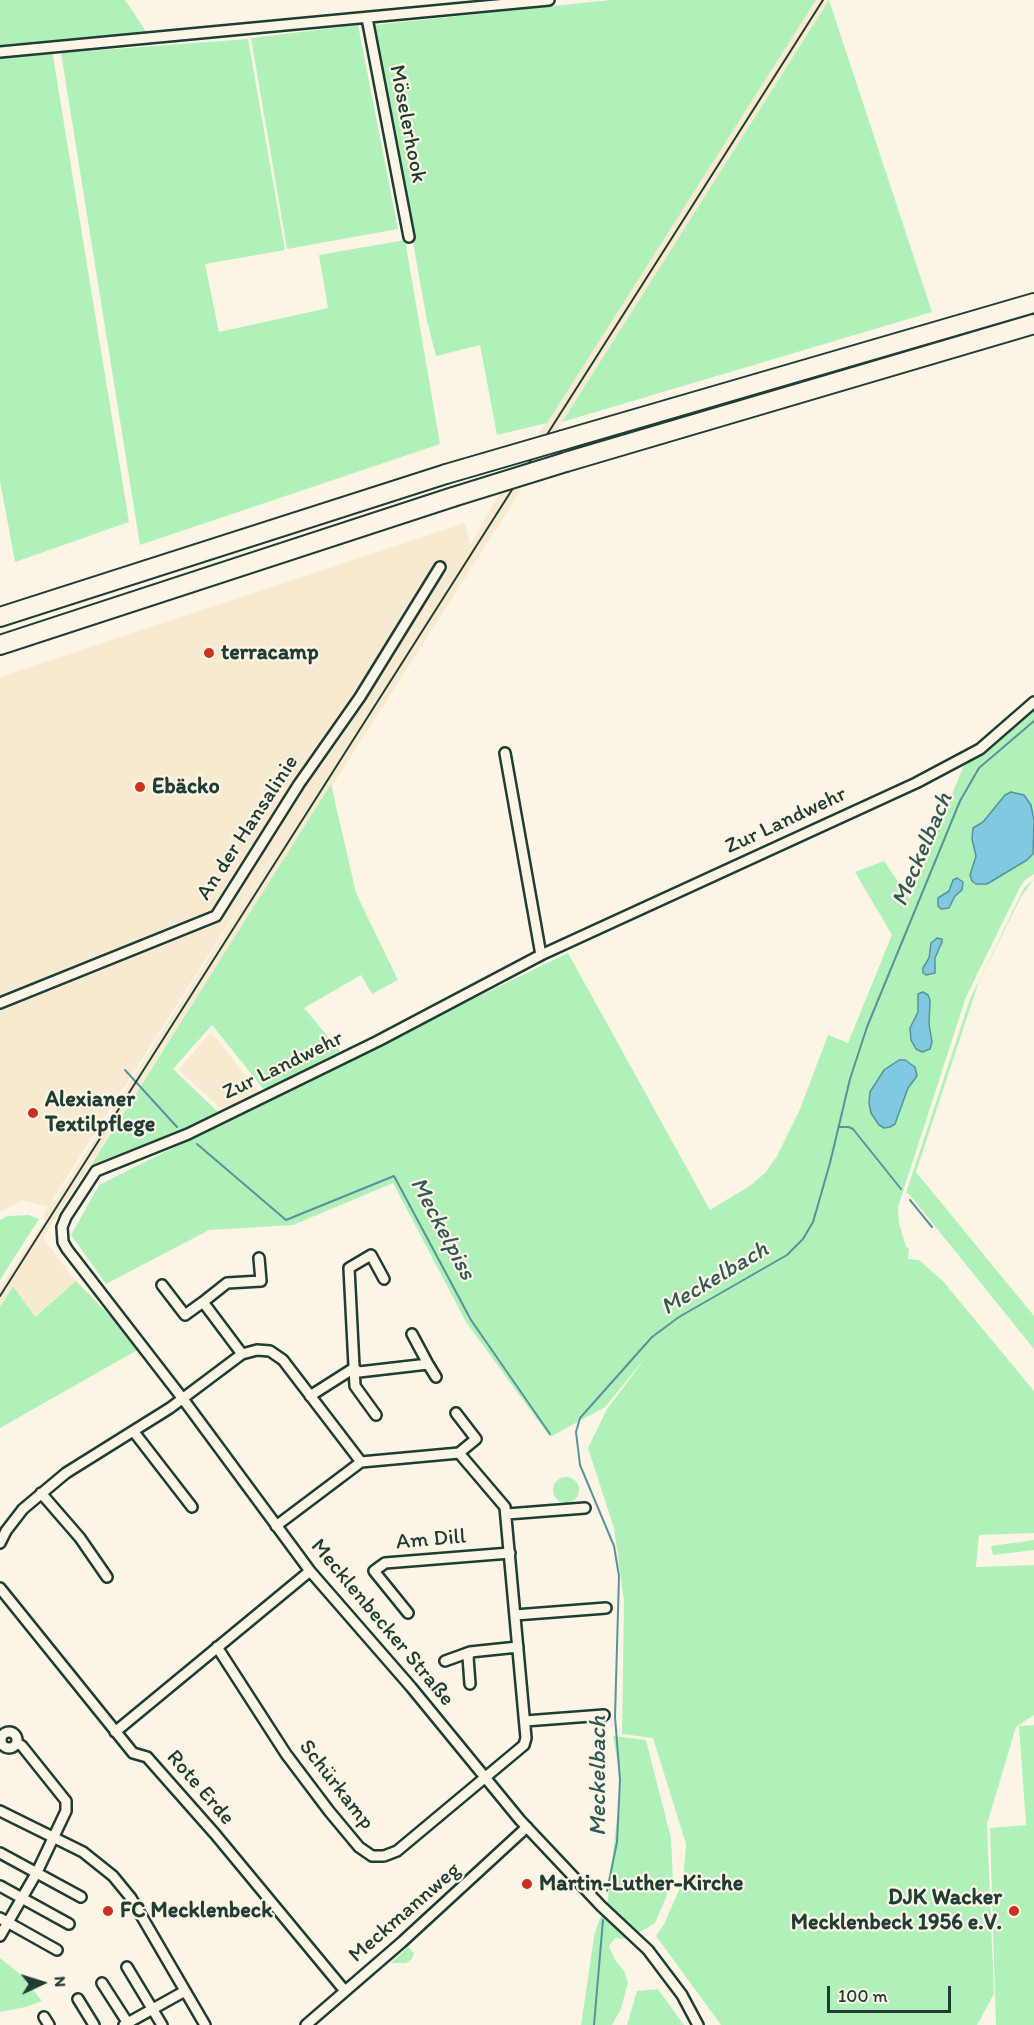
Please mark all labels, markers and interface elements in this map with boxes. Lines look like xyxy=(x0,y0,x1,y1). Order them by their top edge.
street label: Möselerhook xyxy=(383,63,431,185)
place label: terracamp xyxy=(221,640,319,666)
marker: terracamp xyxy=(202,646,216,660)
street label: An der Hansalinie xyxy=(191,751,305,905)
place label: Ebäcko xyxy=(152,774,220,800)
marker: Ebäcko xyxy=(133,780,147,794)
street label: Zur Landwehr xyxy=(721,781,851,861)
water label: Meckelbach xyxy=(886,789,960,911)
street label: Zur Landwehr xyxy=(218,1025,348,1107)
place label: Alexianer Textilpflege xyxy=(45,1087,155,1138)
marker: Alexianer Textilpflege xyxy=(26,1106,40,1120)
water label: Meckelpiss xyxy=(403,1173,481,1285)
water label: Meckelbach xyxy=(656,1236,774,1322)
street label: Am Dill xyxy=(395,1524,467,1556)
street label: Mecklenbecker Straße xyxy=(304,1534,460,1712)
water label: Meckelbach xyxy=(585,1716,613,1836)
street label: Schürkamp xyxy=(293,1735,379,1835)
street label: Rote Erde xyxy=(160,1745,240,1831)
street label: Meckmannweg xyxy=(344,1857,466,1969)
place label: Martin-Luther-Kirche xyxy=(539,1871,743,1897)
marker: Martin-Luther-Kirche xyxy=(520,1877,534,1891)
place label: DJK Wacker Mecklenbeck 1956 e.V. xyxy=(791,1885,1002,1936)
place label: FC Mecklenbeck xyxy=(120,1898,273,1924)
marker: FC Mecklenbeck xyxy=(101,1904,115,1918)
marker: DJK Wacker Mecklenbeck 1956 e.V. xyxy=(1007,1904,1021,1918)
north arrow xyxy=(12,1953,72,2013)
scale bar xyxy=(830,1974,954,2012)
text: N xyxy=(51,1976,70,1988)
text: 100 m xyxy=(838,1985,888,2007)

